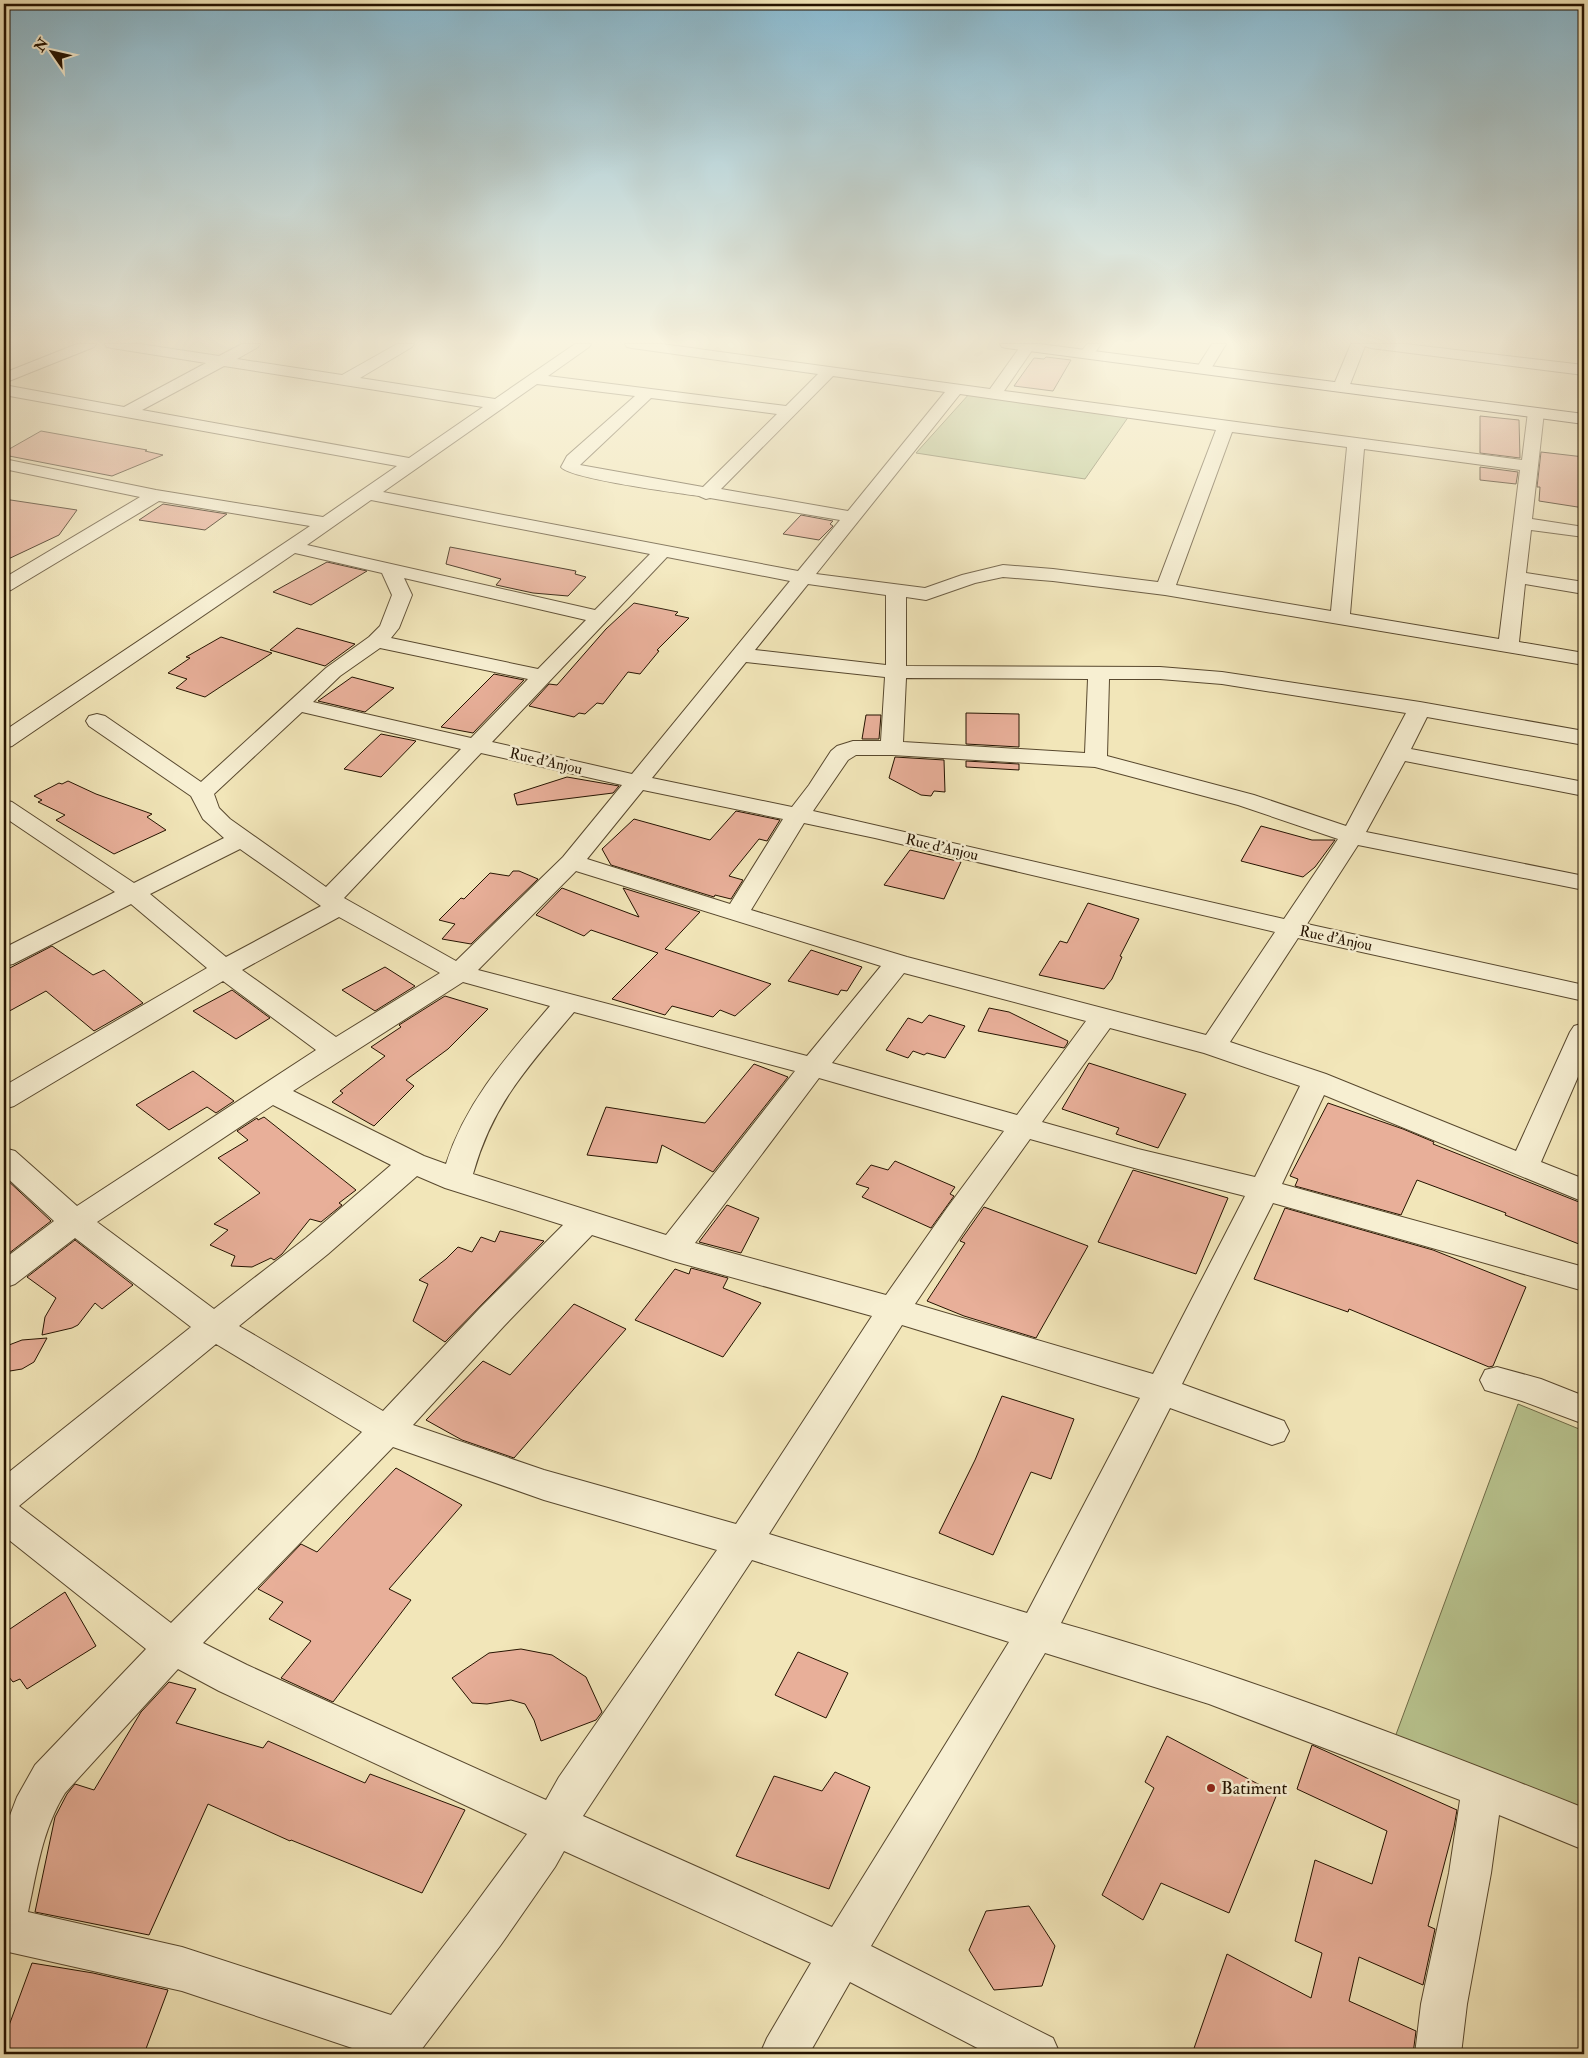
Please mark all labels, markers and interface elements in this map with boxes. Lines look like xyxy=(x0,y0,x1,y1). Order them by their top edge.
north arrow xyxy=(28,28,78,78)
text: N xyxy=(31,35,52,56)
street label: Rue d’Anjou xyxy=(508,744,584,779)
street label: Rue d’Anjou xyxy=(904,830,980,865)
street label: Rue d’Anjou xyxy=(1298,921,1374,956)
place label: Batiment xyxy=(1221,1777,1287,1800)
marker: Batiment xyxy=(1205,1782,1217,1794)

